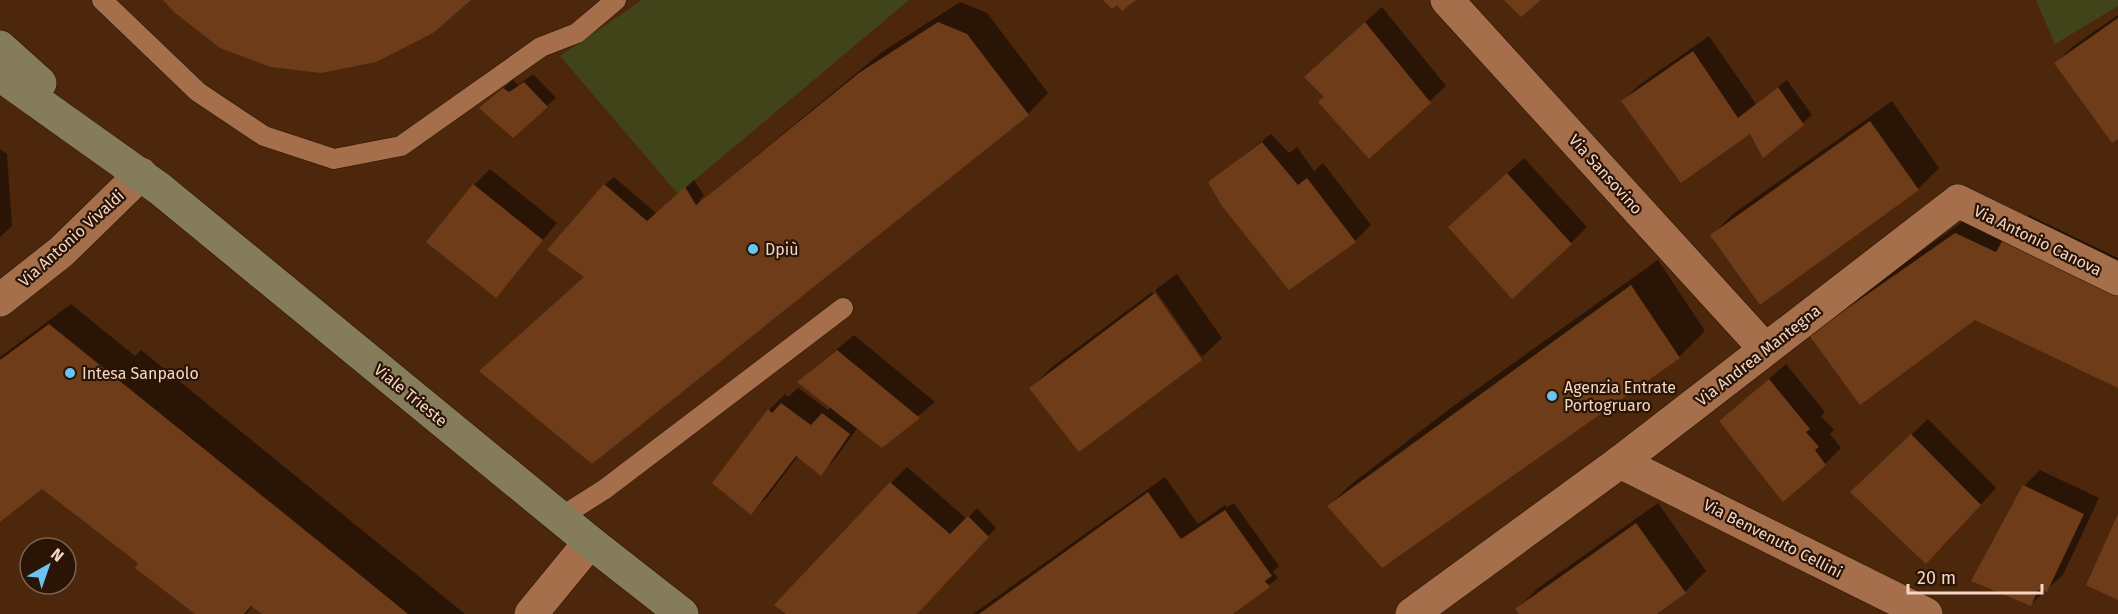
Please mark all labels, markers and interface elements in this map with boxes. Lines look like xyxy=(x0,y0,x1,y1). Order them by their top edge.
street label: Via Sansovino xyxy=(1565,130,1646,218)
street label: Via Antonio Vivaldi xyxy=(15,186,128,291)
street label: Via Antonio Canova xyxy=(1971,201,2105,280)
place label: Dpiù xyxy=(765,240,799,259)
marker: Dpiù xyxy=(746,242,760,256)
street label: Via Andrea Mantegna xyxy=(1692,301,1824,410)
street label: Viale Trieste xyxy=(370,360,451,431)
place label: Intesa Sanpaolo xyxy=(82,364,199,383)
marker: Intesa Sanpaolo xyxy=(63,366,77,380)
place label: Agenzia Entrate Portogruaro xyxy=(1564,378,1676,415)
marker: Agenzia Entrate Portogruaro xyxy=(1545,389,1559,403)
street label: Via Benvenuto Cellini xyxy=(1700,495,1845,582)
north arrow xyxy=(18,536,78,596)
text: N xyxy=(47,544,67,566)
scale bar xyxy=(1908,557,2042,595)
text: 20 m xyxy=(1917,567,1956,589)

